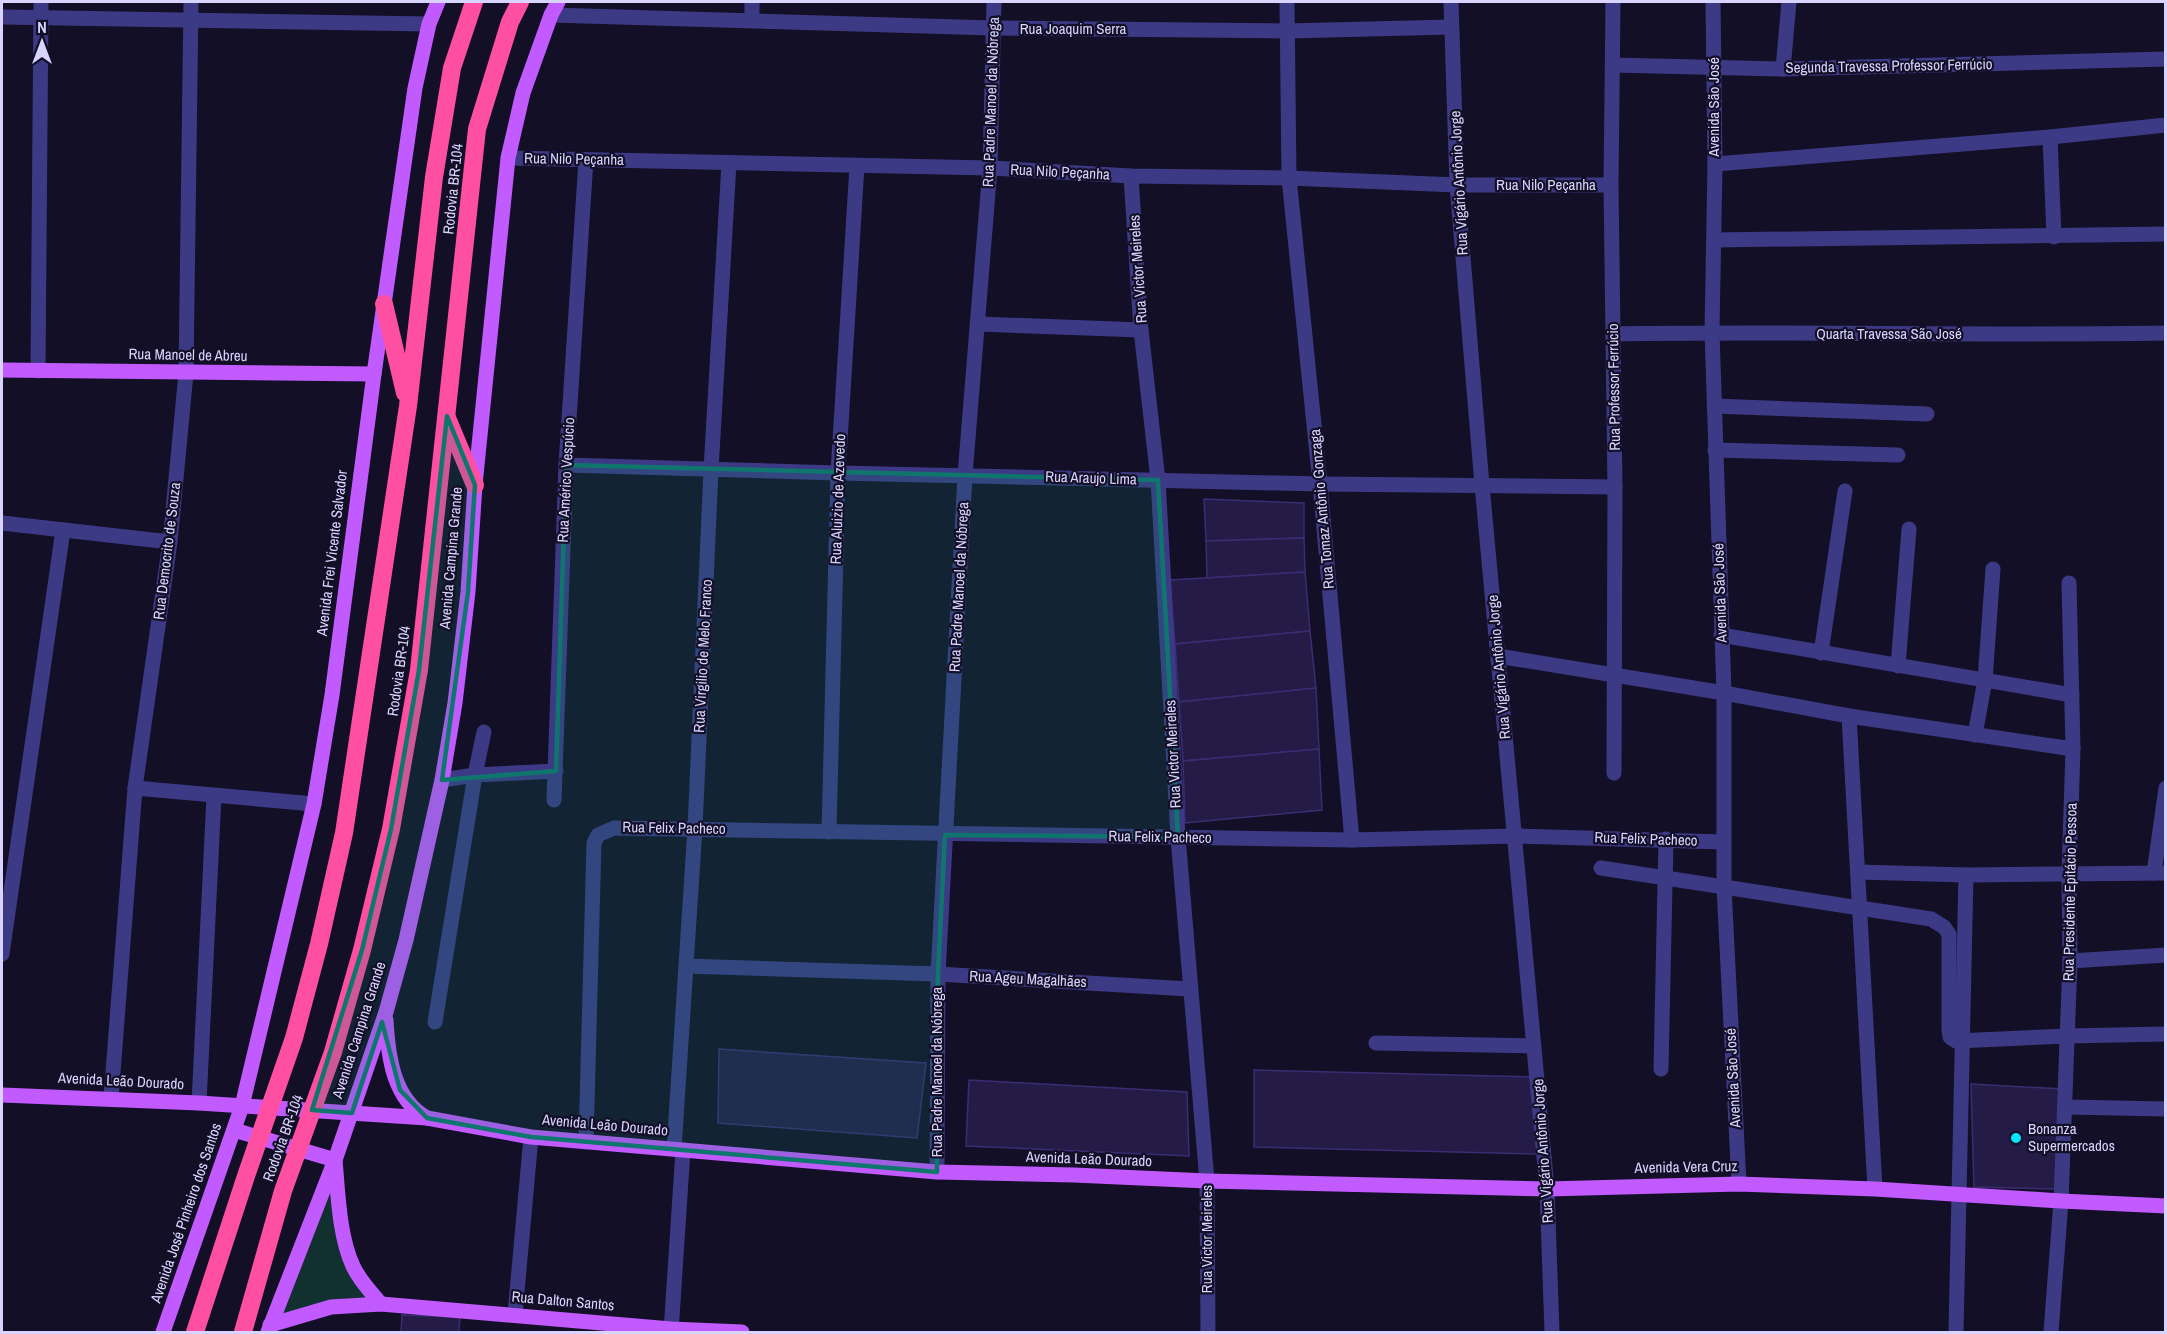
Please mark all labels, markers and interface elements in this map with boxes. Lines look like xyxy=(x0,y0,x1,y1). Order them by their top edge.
north arrow xyxy=(12,12,72,72)
text: N xyxy=(37,16,47,38)
street label: Rua Padre Manoel da Nóbrega xyxy=(977,16,1004,187)
street label: Rua Joaquim Serra xyxy=(1020,18,1126,39)
street label: Segunda Travessa Professor Ferrúcio xyxy=(1785,53,1993,78)
street label: Avenida São José xyxy=(1703,57,1724,158)
street label: Rua Vigário Antônio Jorge xyxy=(1444,110,1473,256)
street label: Rodovia BR-104 xyxy=(437,142,468,235)
street label: Rua Nilo Peçanha xyxy=(524,147,624,170)
street label: Rua Nilo Peçanha xyxy=(1010,158,1111,185)
street label: Rua Nilo Peçanha xyxy=(1496,174,1596,195)
street label: Rua Victor Meireles xyxy=(1123,214,1152,324)
street label: Rua Professor Ferrúcio xyxy=(1602,323,1625,451)
street label: Quarta Travessa São José xyxy=(1816,323,1962,344)
street label: Rua Manoel de Abreu xyxy=(128,343,248,366)
street label: Rua Américo Vespúcio xyxy=(552,417,579,543)
street label: Rua Tomaz Antônio Gonzaga xyxy=(1304,428,1339,590)
street label: Rua Aluizio de Azevedo xyxy=(825,433,850,565)
street label: Rua Araujo Lima xyxy=(1045,465,1137,490)
street label: Avenida Frei Vicente Salvador xyxy=(311,469,352,638)
street label: Rua Democrito de Souza xyxy=(148,481,185,621)
street label: Avenida Campina Grande xyxy=(434,486,467,631)
street label: Rua Padre Manoel da Nóbrega xyxy=(944,501,973,673)
street label: Avenida São José xyxy=(1707,543,1732,644)
street label: Rua Virgilio de Melo Franco xyxy=(688,579,717,733)
street label: Rua Vigário Antônio Jorge xyxy=(1482,594,1515,740)
street label: Rodovia BR-104 xyxy=(382,624,415,717)
street label: Rua Victor Meireles xyxy=(1159,699,1186,809)
street label: Rua Presidente Epitácio Pessoa xyxy=(2057,802,2082,981)
street label: Rua Felix Pacheco xyxy=(622,816,726,839)
street label: Rua Felix Pacheco xyxy=(1108,825,1212,848)
street label: Rua Felix Pacheco xyxy=(1594,826,1698,851)
street label: Avenida Campina Grande xyxy=(326,959,391,1102)
street label: Rua Ageu Magalhães xyxy=(969,965,1087,992)
street label: Rua Padre Manoel da Nóbrega xyxy=(926,987,947,1157)
street label: Avenida São José xyxy=(1719,1028,1746,1129)
street label: Avenida Leão Dourado xyxy=(56,1067,185,1094)
street label: Rua Vigário Antônio Jorge xyxy=(1527,1078,1558,1224)
street label: Rodovia BR-104 xyxy=(257,1091,308,1184)
street label: Avenida Leão Dourado xyxy=(540,1108,669,1140)
place label: Bonanza Supermercados xyxy=(2028,1118,2115,1156)
street label: Avenida José Pinheiro dos Santos xyxy=(144,1120,226,1307)
marker: Bonanza Supermercados xyxy=(2009,1131,2023,1145)
street label: Avenida Leão Dourado xyxy=(1025,1146,1153,1171)
street label: Avenida Vera Cruz xyxy=(1633,1155,1738,1178)
street label: Rua Victor Meireles xyxy=(1196,1185,1217,1293)
street label: Rua Dalton Santos xyxy=(511,1286,615,1315)

